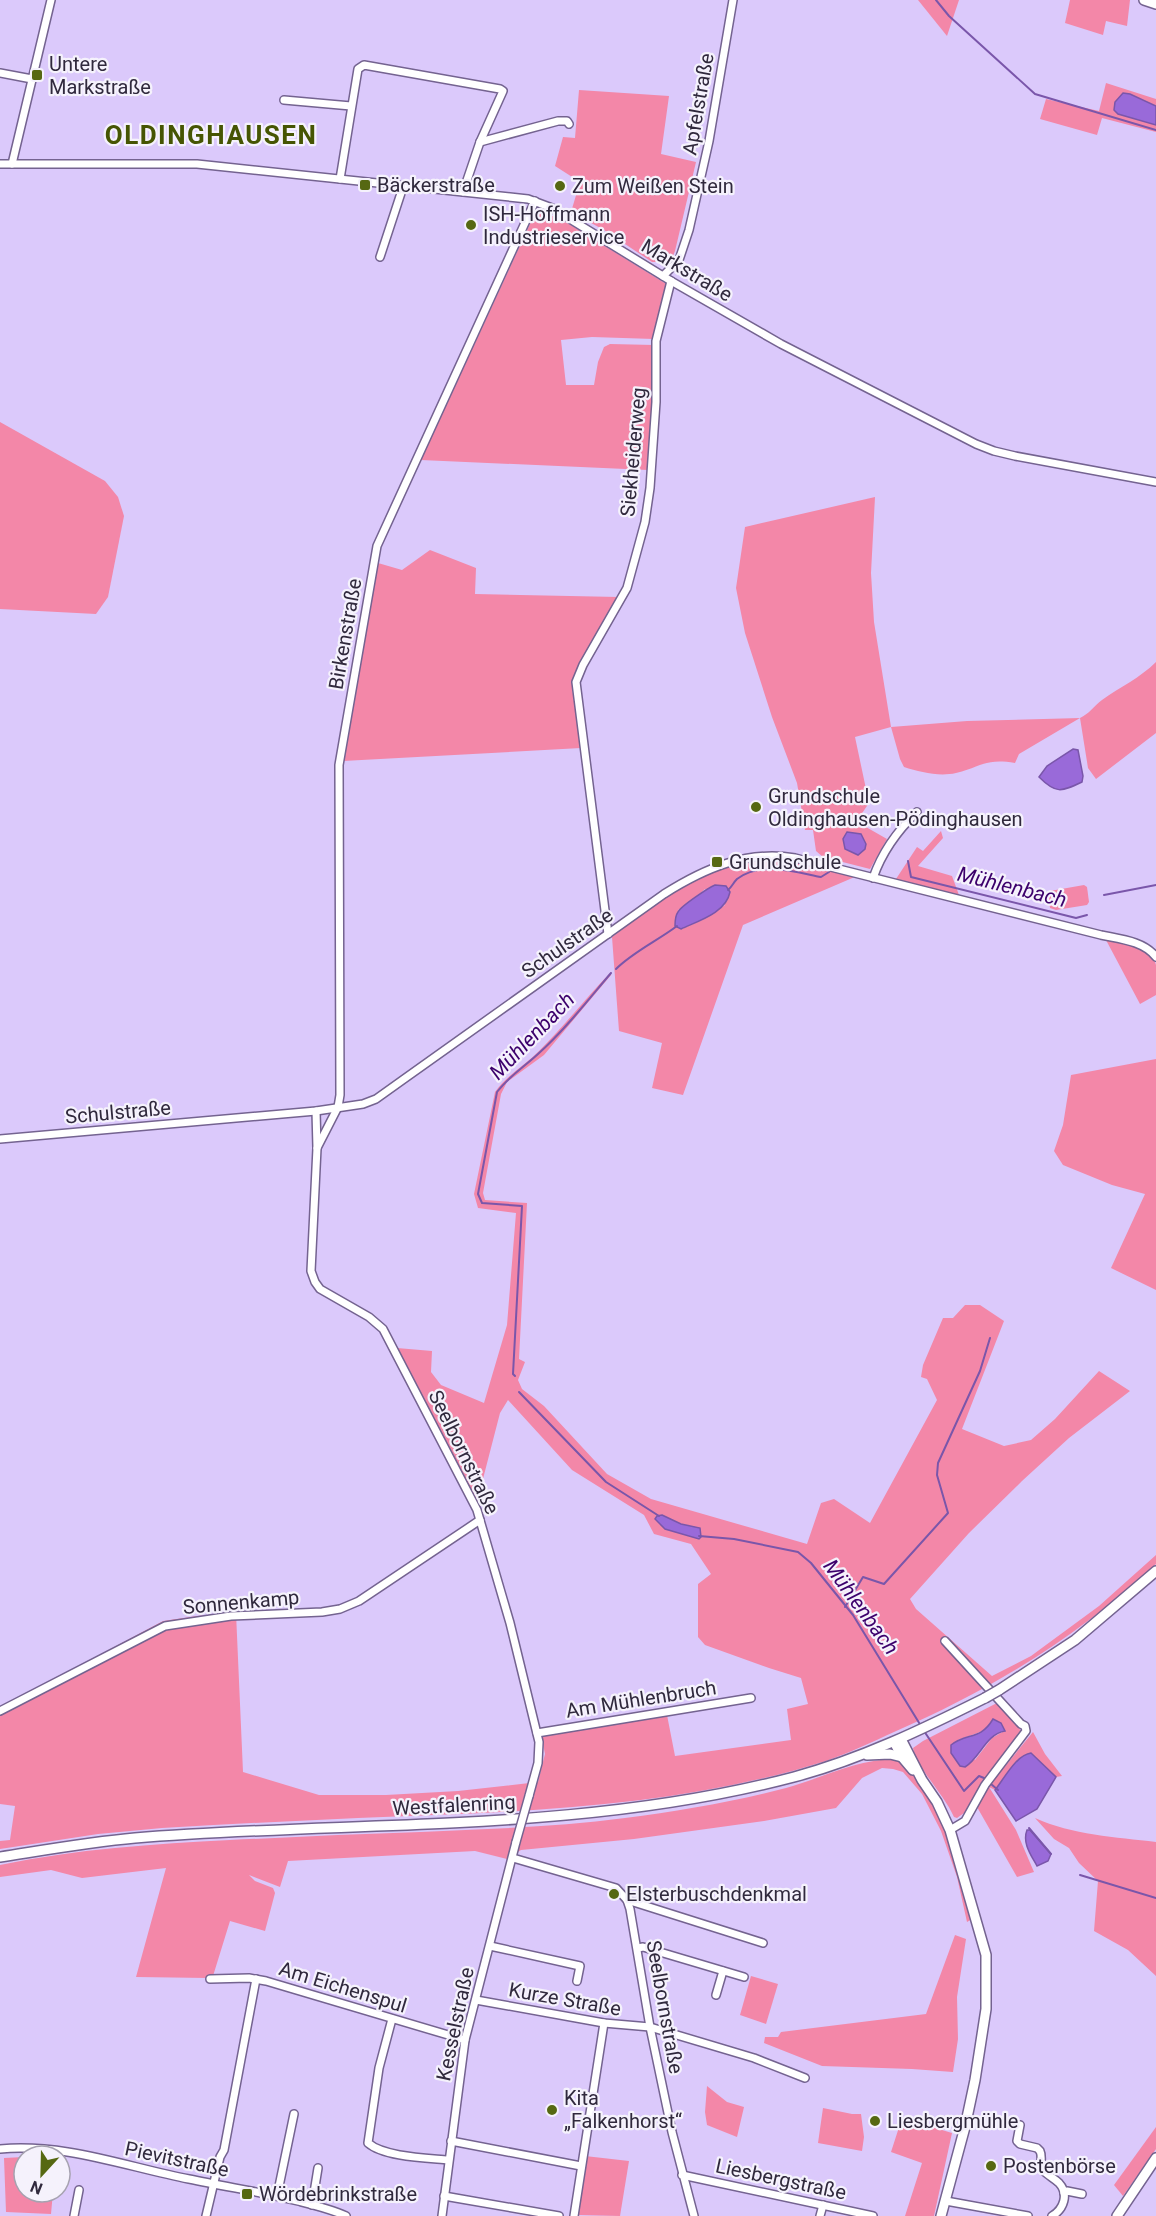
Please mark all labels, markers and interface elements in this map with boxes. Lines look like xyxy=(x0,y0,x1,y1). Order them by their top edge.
street label: Apfelstraße xyxy=(677,51,719,157)
place label: Untere Markstraße xyxy=(49,52,151,99)
marker: Untere Markstraße xyxy=(30,68,44,82)
district label: OLDINGHAUSEN xyxy=(105,120,317,150)
place label: Bäckerstraße xyxy=(377,173,495,197)
place label: Zum Weißen Stein xyxy=(572,174,734,198)
marker: Bäckerstraße xyxy=(358,178,372,192)
marker: Zum Weißen Stein xyxy=(553,179,567,193)
place label: ISH-Hoffmann Industrieservice xyxy=(483,202,624,249)
marker: ISH-Hoffmann Industrieservice xyxy=(464,218,478,232)
street label: Markstraße xyxy=(637,233,737,307)
street label: Siekheiderweg xyxy=(615,386,651,518)
street label: Birkenstraße xyxy=(323,577,367,691)
place label: Grundschule Oldinghausen-Pödinghausen xyxy=(768,784,1023,831)
marker: Grundschule Oldinghausen-Pödinghausen xyxy=(749,800,763,814)
place label: Grundschule xyxy=(729,850,841,874)
marker: Grundschule xyxy=(710,855,724,869)
water label: Mühlenbach xyxy=(955,862,1069,912)
street label: Schulstraße xyxy=(517,903,617,983)
water label: Mühlenbach xyxy=(485,988,579,1084)
street label: Schulstraße xyxy=(64,1095,172,1129)
street label: Seelbornstraße xyxy=(424,1386,504,1518)
water label: Mühlenbach xyxy=(818,1555,904,1659)
street label: Sonnenkamp xyxy=(182,1585,300,1619)
street label: Am Mühlenbruch xyxy=(564,1675,718,1723)
street label: Westfalenring xyxy=(392,1790,516,1820)
place label: Elsterbuschdenkmal xyxy=(626,1882,807,1906)
marker: Elsterbuschdenkmal xyxy=(607,1887,621,1901)
street label: Seelbornstraße xyxy=(641,1938,689,2076)
street label: Am Eichenspul xyxy=(276,1956,410,2018)
street label: Kesselstraße xyxy=(431,1965,479,2083)
street label: Kurze Straße xyxy=(507,1977,623,2021)
place label: Kita „Falkenhorst“ xyxy=(564,2086,682,2133)
marker: Kita „Falkenhorst“ xyxy=(545,2103,559,2117)
place label: Liesbergmühle xyxy=(887,2109,1018,2133)
marker: Liesbergmühle xyxy=(868,2114,882,2128)
street label: Pievitstraße xyxy=(123,2136,231,2182)
north arrow xyxy=(12,2144,72,2204)
street label: Liesbergstraße xyxy=(714,2153,848,2205)
place label: Postenbörse xyxy=(1003,2154,1116,2178)
marker: Postenbörse xyxy=(984,2159,998,2173)
text: N xyxy=(28,2177,45,2198)
place label: Wördebrinkstraße xyxy=(259,2182,417,2206)
marker: Wördebrinkstraße xyxy=(240,2187,254,2201)

